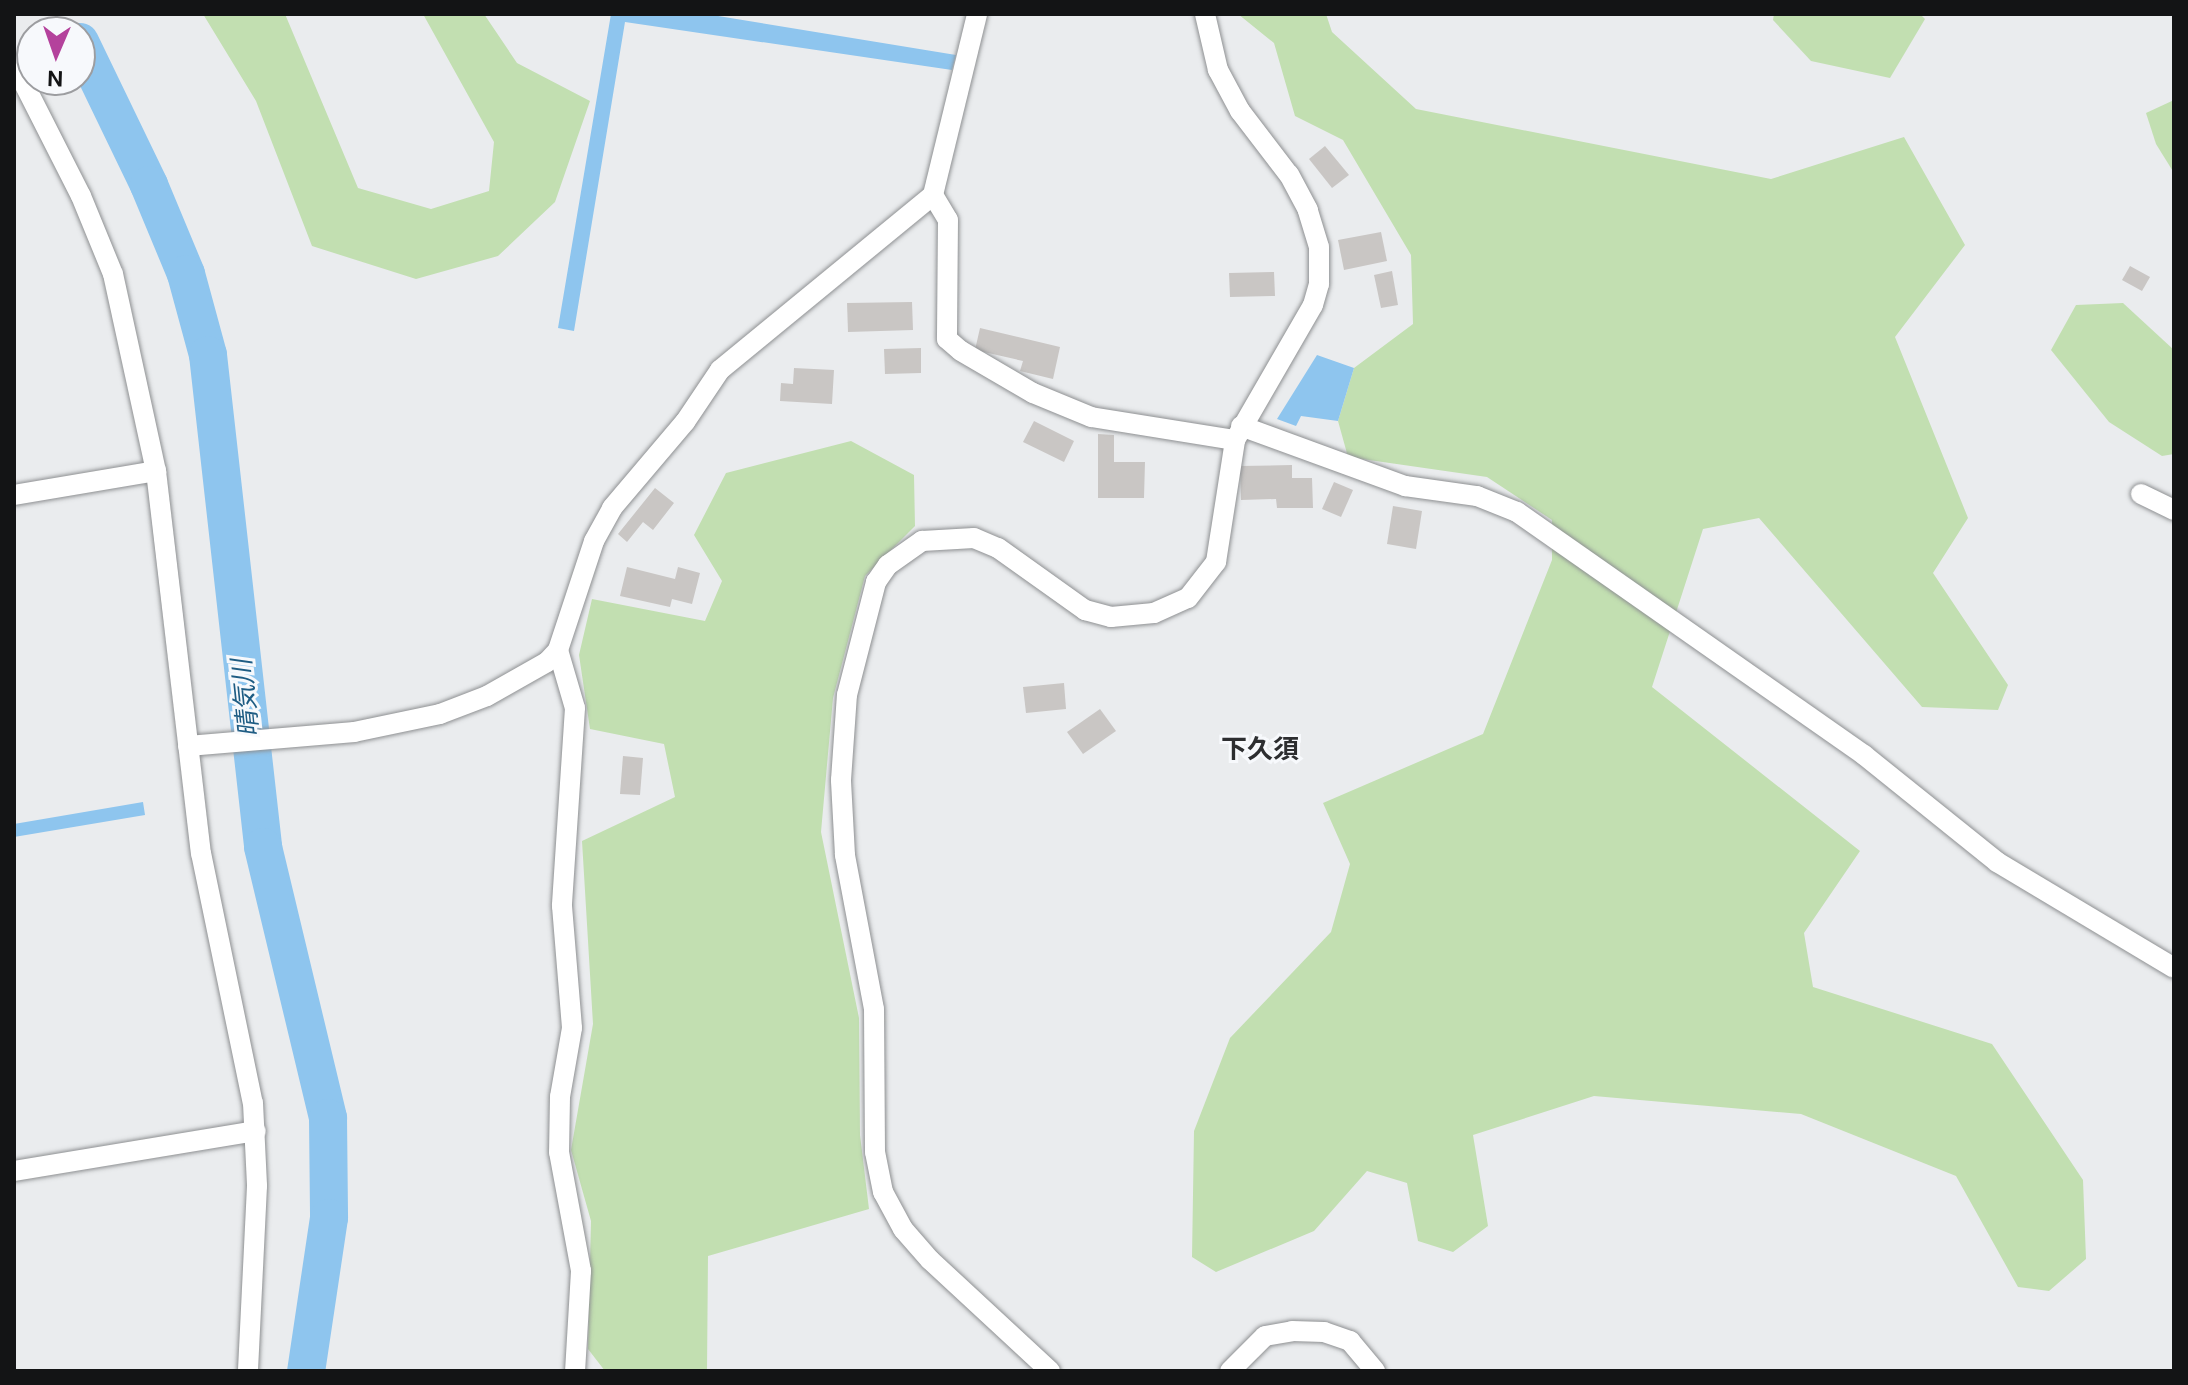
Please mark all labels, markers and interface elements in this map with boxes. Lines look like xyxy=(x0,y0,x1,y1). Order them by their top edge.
north arrow xyxy=(16,16,96,96)
text: N xyxy=(47,64,64,93)
water label: 晴気川 xyxy=(226,658,266,738)
district label: 下久須 xyxy=(1221,734,1299,766)

